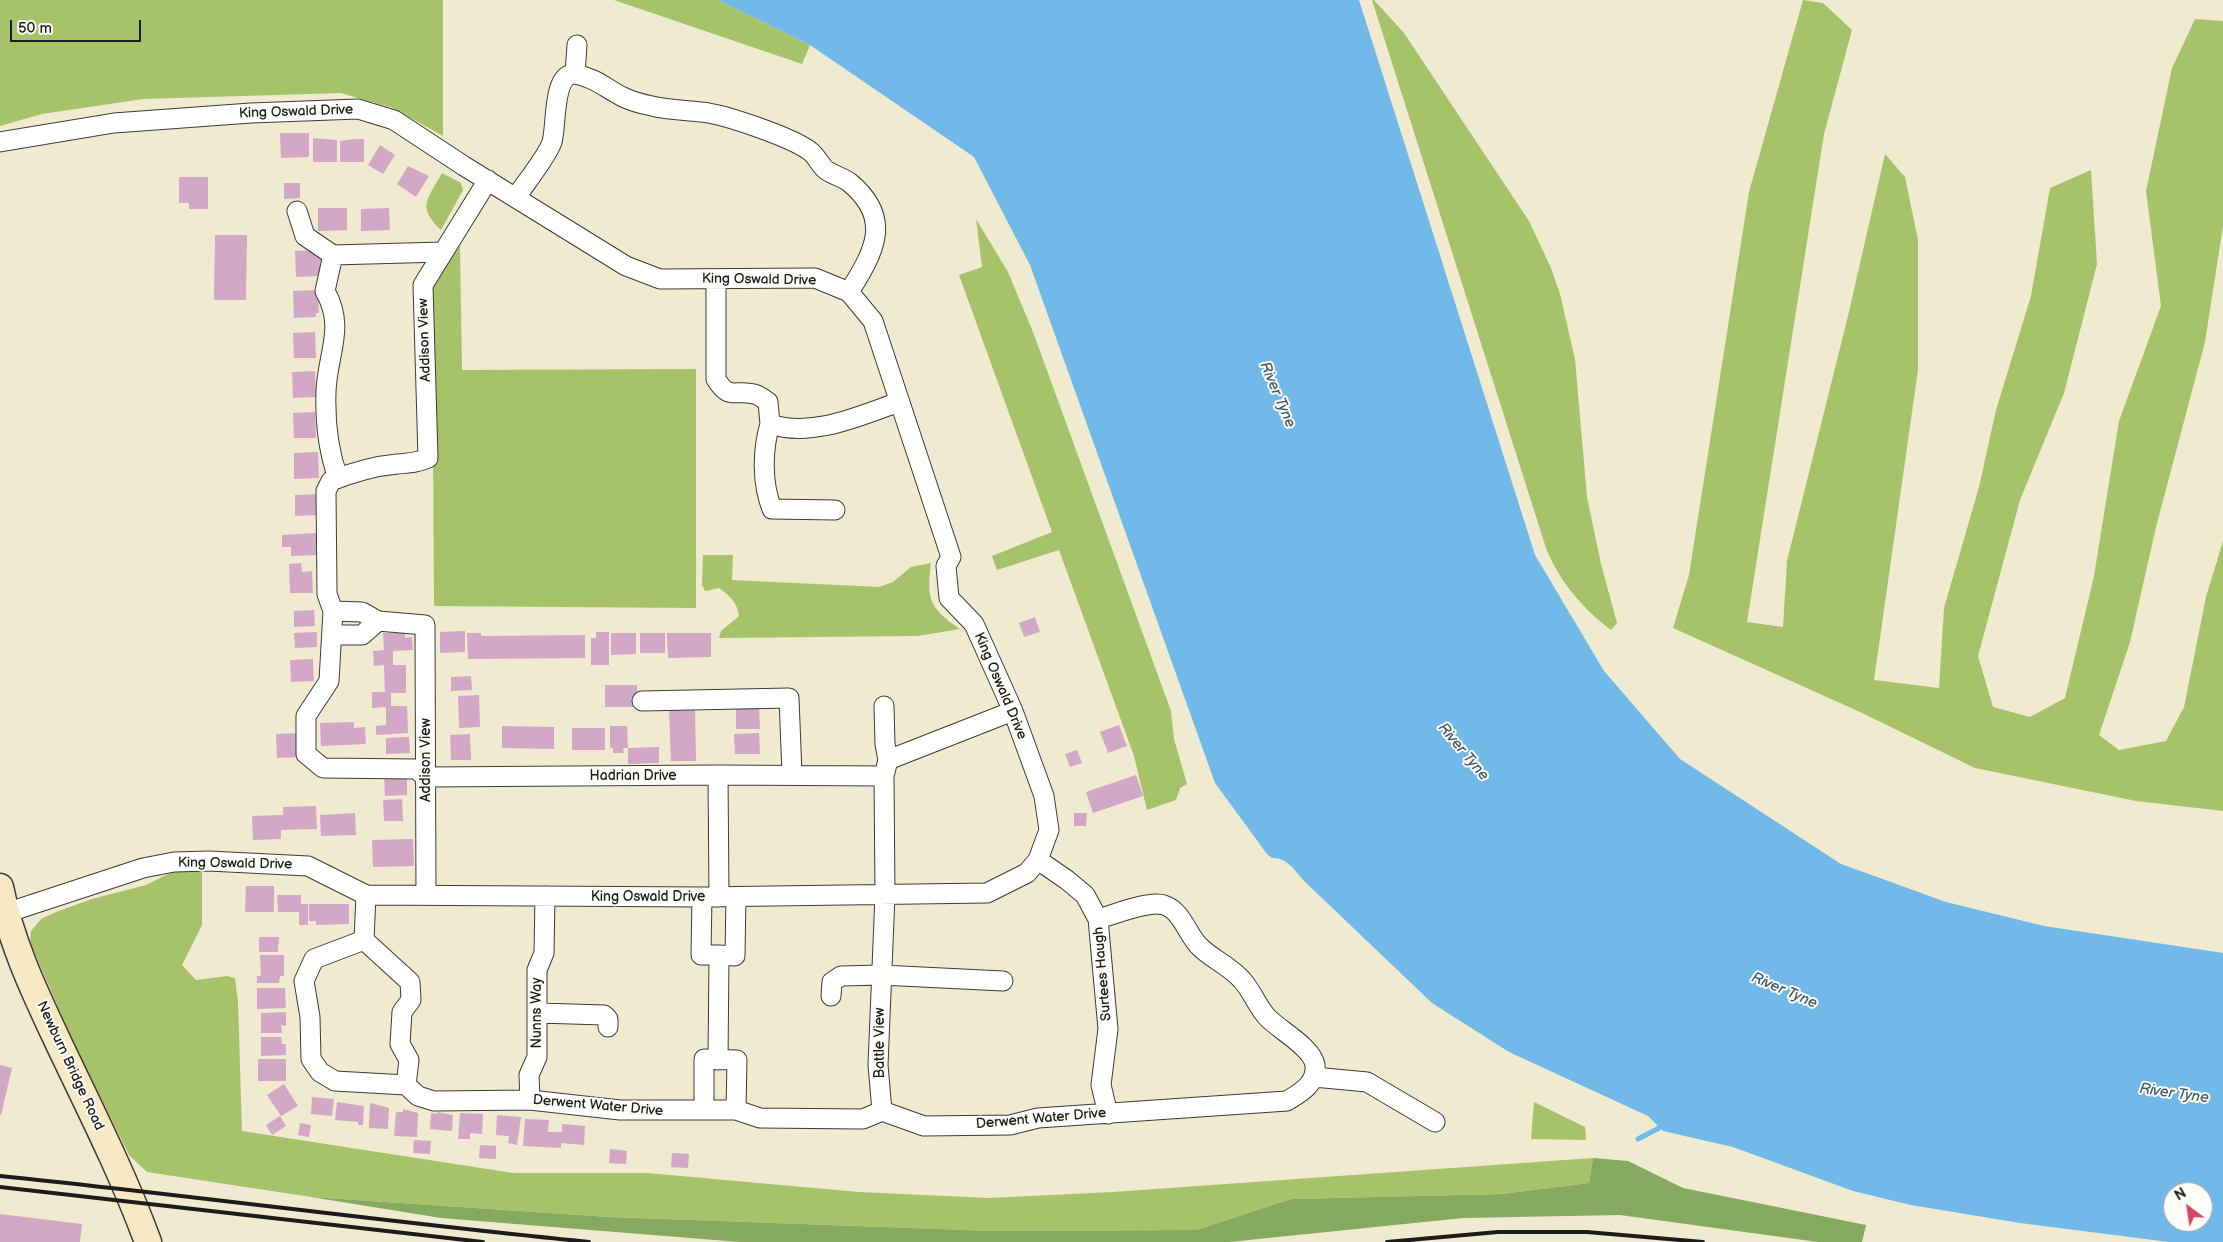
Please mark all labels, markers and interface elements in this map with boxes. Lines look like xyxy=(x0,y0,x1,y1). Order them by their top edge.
scale bar xyxy=(12,10,144,42)
text: 50 m xyxy=(18,19,52,38)
street label: King Oswald Drive xyxy=(238,102,354,122)
street label: King Oswald Drive xyxy=(702,271,816,289)
street label: Addison View xyxy=(415,298,435,382)
water label: River Tyne xyxy=(1255,359,1299,431)
street label: King Oswald Drive xyxy=(970,630,1030,742)
street label: Addison View xyxy=(418,718,434,802)
water label: River Tyne xyxy=(1434,719,1492,785)
street label: Hadrian Drive xyxy=(589,768,677,784)
street label: King Oswald Drive xyxy=(178,855,292,873)
street label: King Oswald Drive xyxy=(591,889,705,905)
street label: Surtees Haugh xyxy=(1091,926,1115,1022)
water label: River Tyne xyxy=(1748,969,1820,1013)
street label: Nunns Way xyxy=(529,977,545,1049)
street label: Newburn Bridge Road xyxy=(33,999,107,1133)
street label: Battle View xyxy=(872,1008,888,1078)
water label: River Tyne xyxy=(2138,1080,2210,1108)
street label: Derwent Water Drive xyxy=(532,1092,664,1120)
street label: Derwent Water Drive xyxy=(975,1105,1107,1133)
north arrow xyxy=(2163,1182,2213,1232)
text: N xyxy=(2172,1185,2189,1205)

